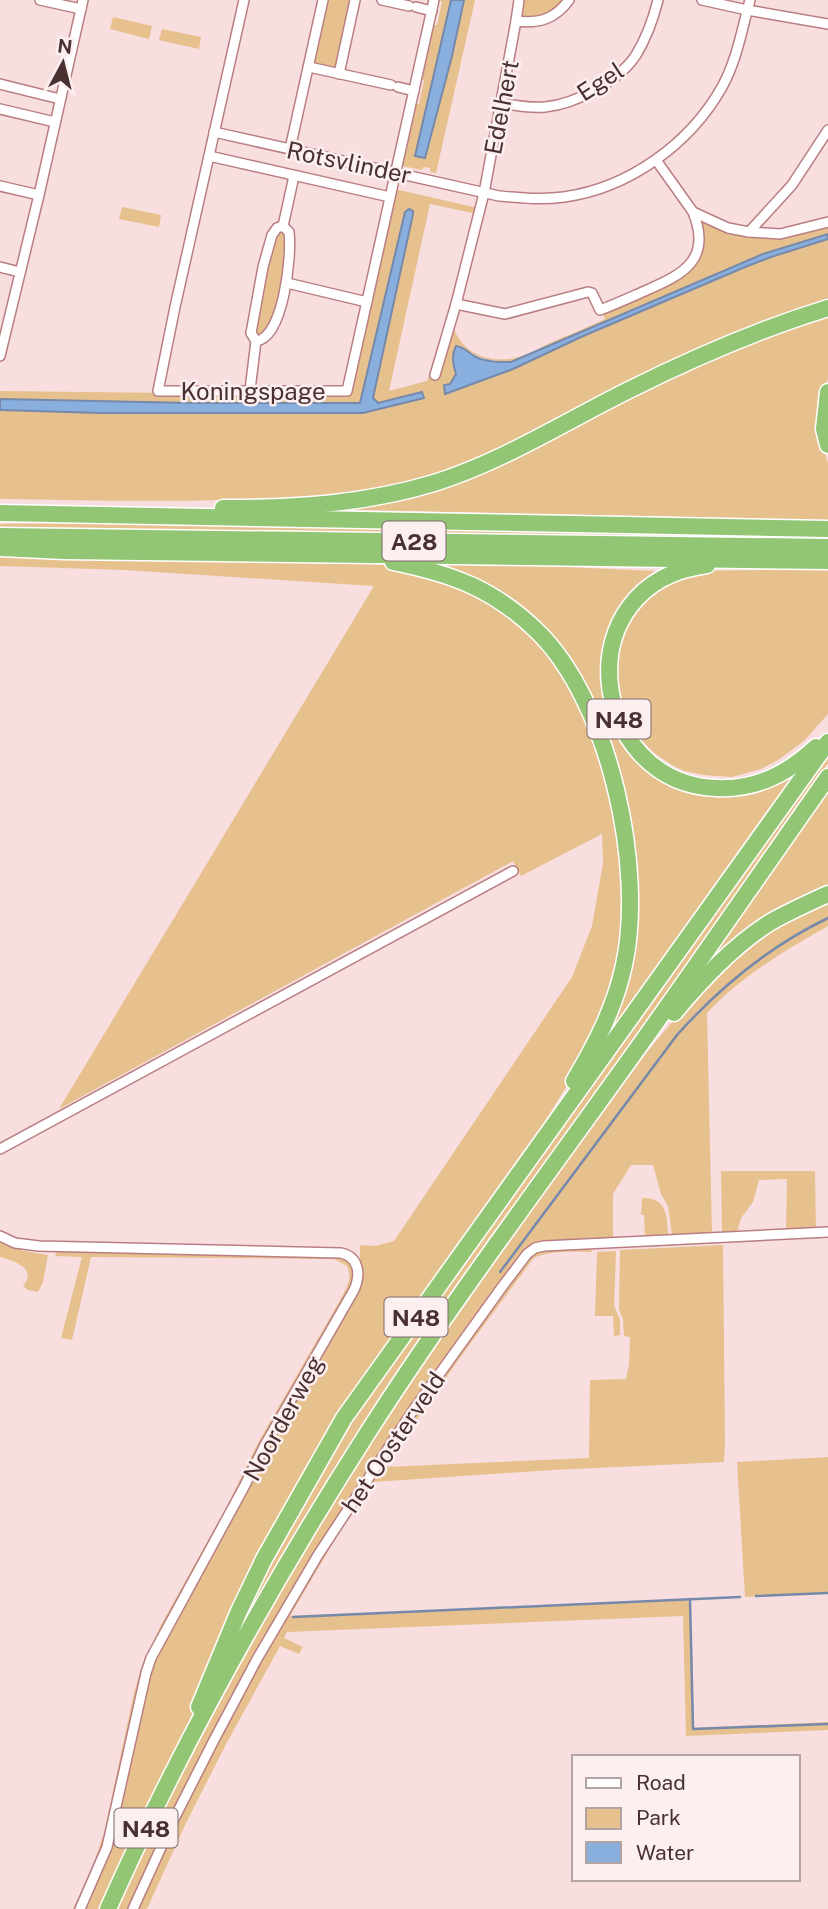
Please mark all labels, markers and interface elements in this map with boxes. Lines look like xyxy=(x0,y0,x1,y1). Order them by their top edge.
north arrow xyxy=(28,28,98,98)
text: N xyxy=(56,34,74,58)
street label: Egel xyxy=(571,56,629,106)
street label: Edelhert xyxy=(478,57,524,157)
street label: Rotsvlinder xyxy=(284,135,414,189)
street label: Koningspage xyxy=(180,377,326,405)
road number: A28 xyxy=(382,522,446,561)
road number: N48 xyxy=(588,699,650,738)
road number: N48 xyxy=(384,1298,448,1336)
street label: Noorderweg xyxy=(237,1351,329,1485)
street label: het Oosterveld xyxy=(336,1366,450,1518)
legend xyxy=(572,1755,800,1881)
text: Road xyxy=(636,1770,686,1795)
text: Park xyxy=(636,1805,681,1830)
road number: N48 xyxy=(114,1809,178,1848)
text: Water xyxy=(636,1840,694,1865)

